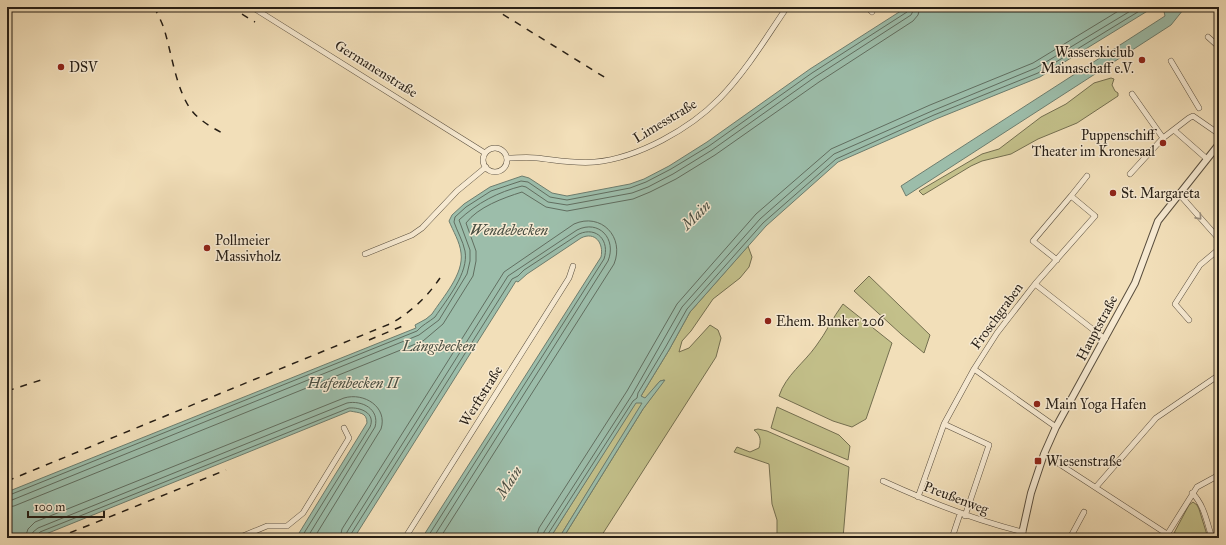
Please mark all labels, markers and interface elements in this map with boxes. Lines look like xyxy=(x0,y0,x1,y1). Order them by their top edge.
street label: Germanenstraße xyxy=(332,37,421,101)
place label: Wasserskiclub Mainaschaff e.V. xyxy=(1041,44,1134,77)
marker: Wasserskiclub Mainaschaff e.V. xyxy=(1137,55,1147,65)
place label: DSV xyxy=(69,59,99,76)
marker: DSV xyxy=(56,62,66,72)
street label: Limesstraße xyxy=(630,95,700,147)
place label: Puppenschiff Theater im Kronesaal xyxy=(1032,127,1158,160)
marker: Puppenschiff Theater im Kronesaal xyxy=(1158,138,1168,148)
place label: St. Margareta xyxy=(1121,185,1200,202)
marker: St. Margareta xyxy=(1108,188,1118,198)
water label: Main xyxy=(676,197,715,235)
one-way arrow xyxy=(1195,212,1202,219)
water label: Wendebecken xyxy=(470,221,548,239)
place label: Pollmeier Massivholz xyxy=(215,232,282,265)
marker: Pollmeier Massivholz xyxy=(202,243,212,253)
street label: Froschgraben xyxy=(967,279,1027,352)
street label: Hauptstraße xyxy=(1073,292,1121,364)
place label: Ehem. Bunker 206 xyxy=(776,313,885,330)
marker: Ehem. Bunker 206 xyxy=(763,316,773,326)
water label: Längsbecken xyxy=(401,337,476,355)
street label: Werftstraße xyxy=(456,363,506,429)
water label: Hafenbecken II xyxy=(306,374,401,392)
place label: Main Yoga Hafen xyxy=(1045,396,1147,413)
marker: Main Yoga Hafen xyxy=(1032,399,1042,409)
place label: Wiesenstraße xyxy=(1046,453,1122,470)
marker: Wiesenstraße xyxy=(1033,456,1043,466)
water label: Main xyxy=(491,463,526,503)
street label: Preußenweg xyxy=(921,478,991,518)
scale bar xyxy=(28,493,104,519)
text: 100 m xyxy=(34,500,65,514)

